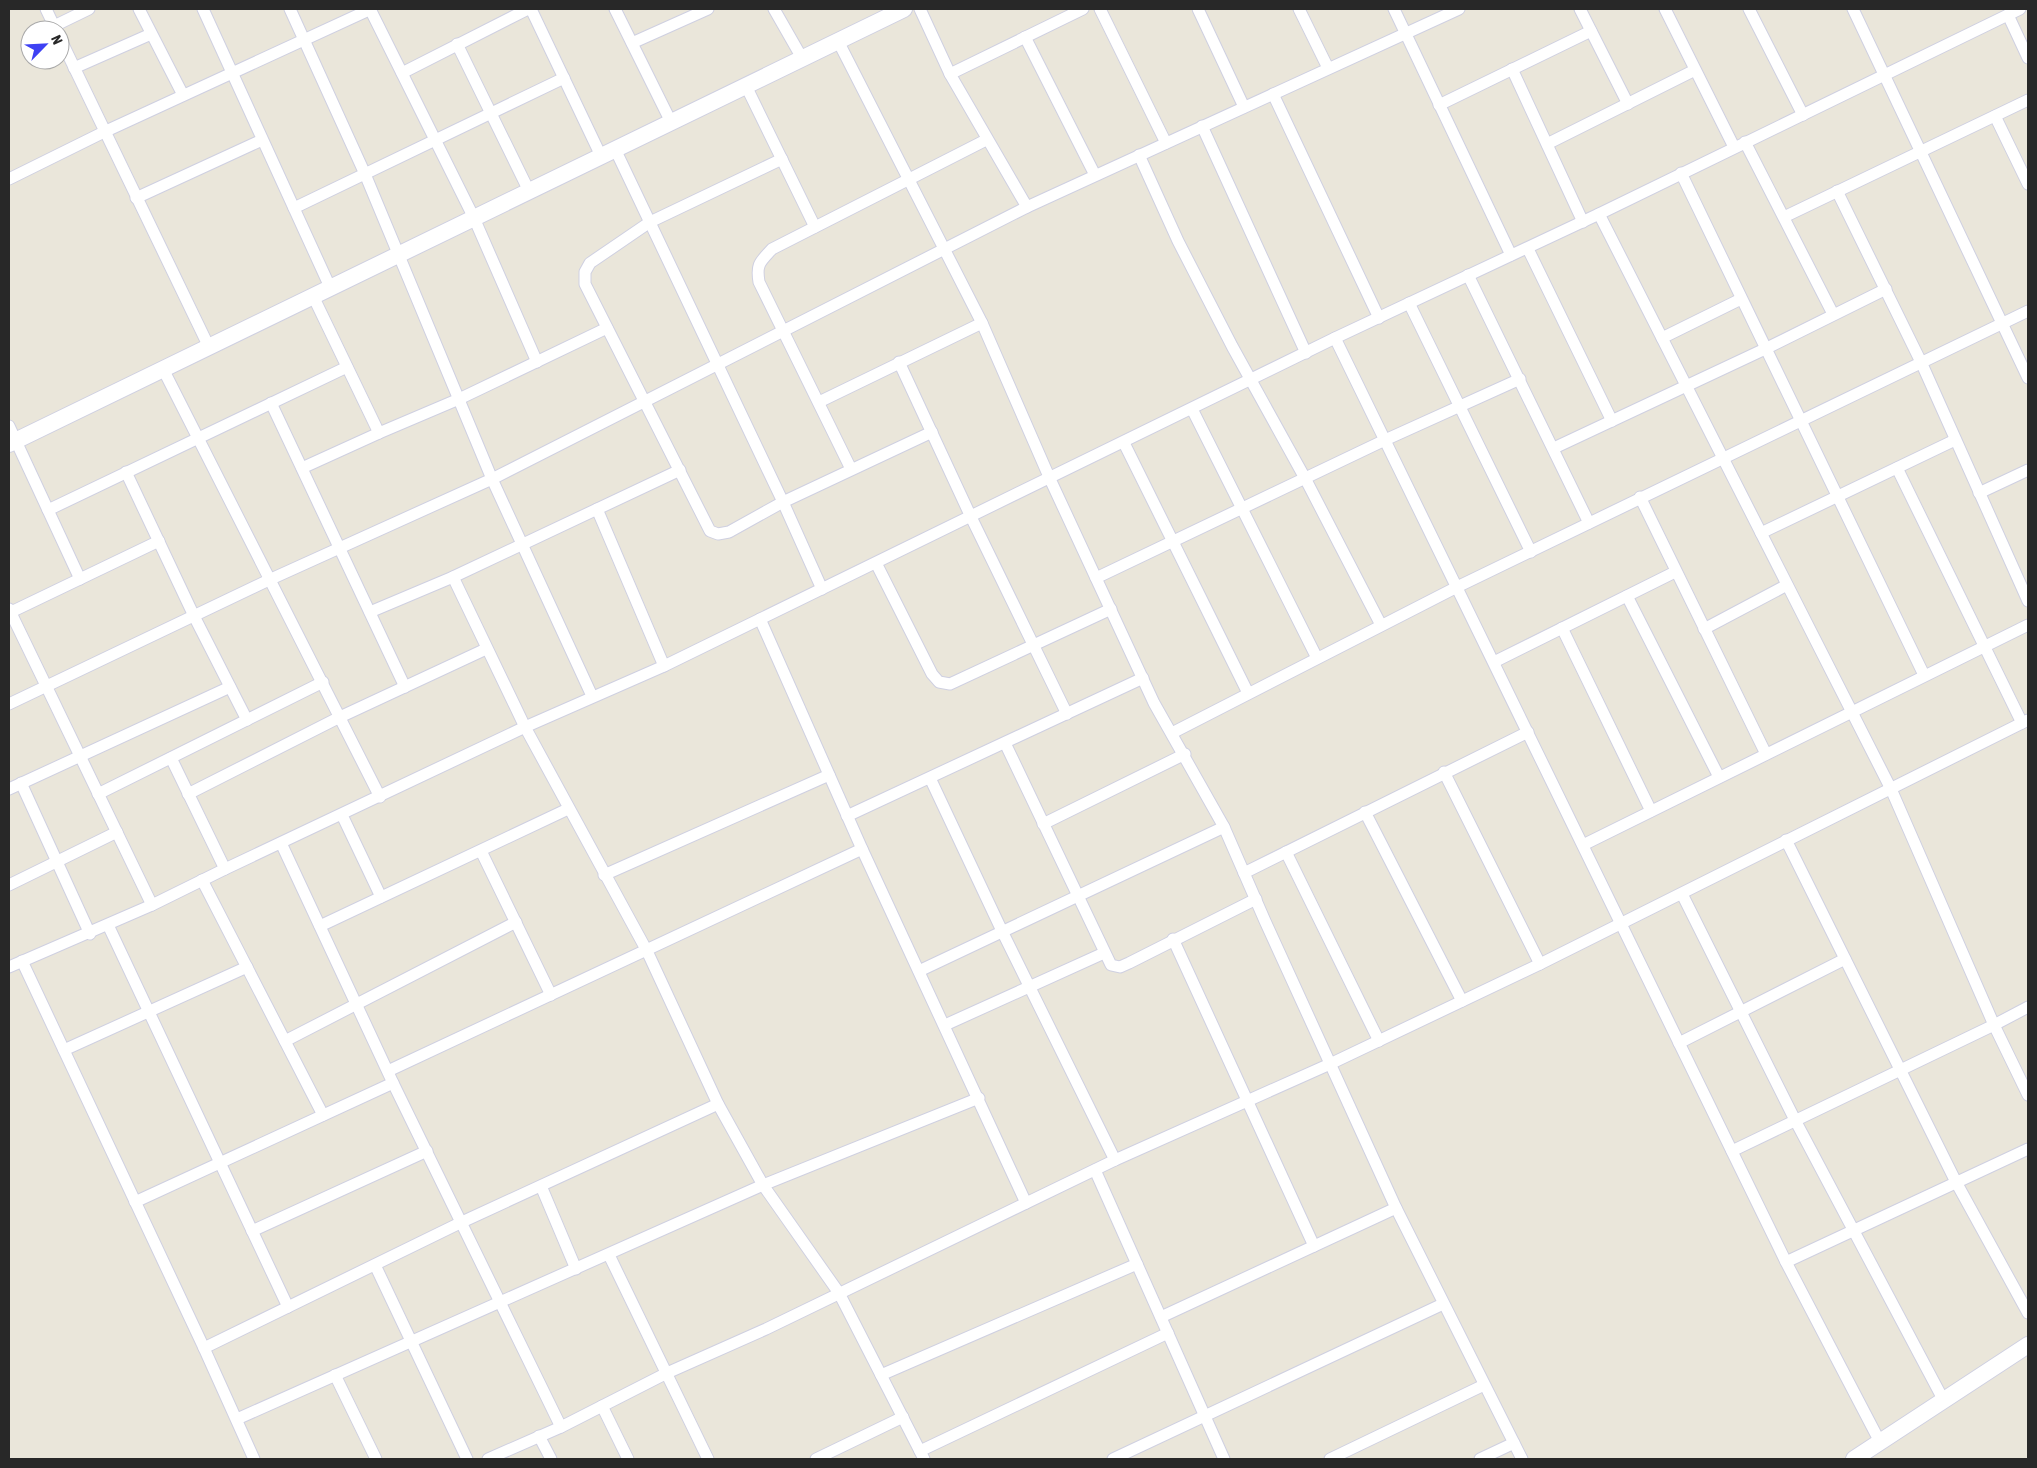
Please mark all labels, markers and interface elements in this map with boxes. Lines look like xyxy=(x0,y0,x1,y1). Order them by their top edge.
north arrow xyxy=(20,20,70,70)
text: N xyxy=(48,33,66,47)

